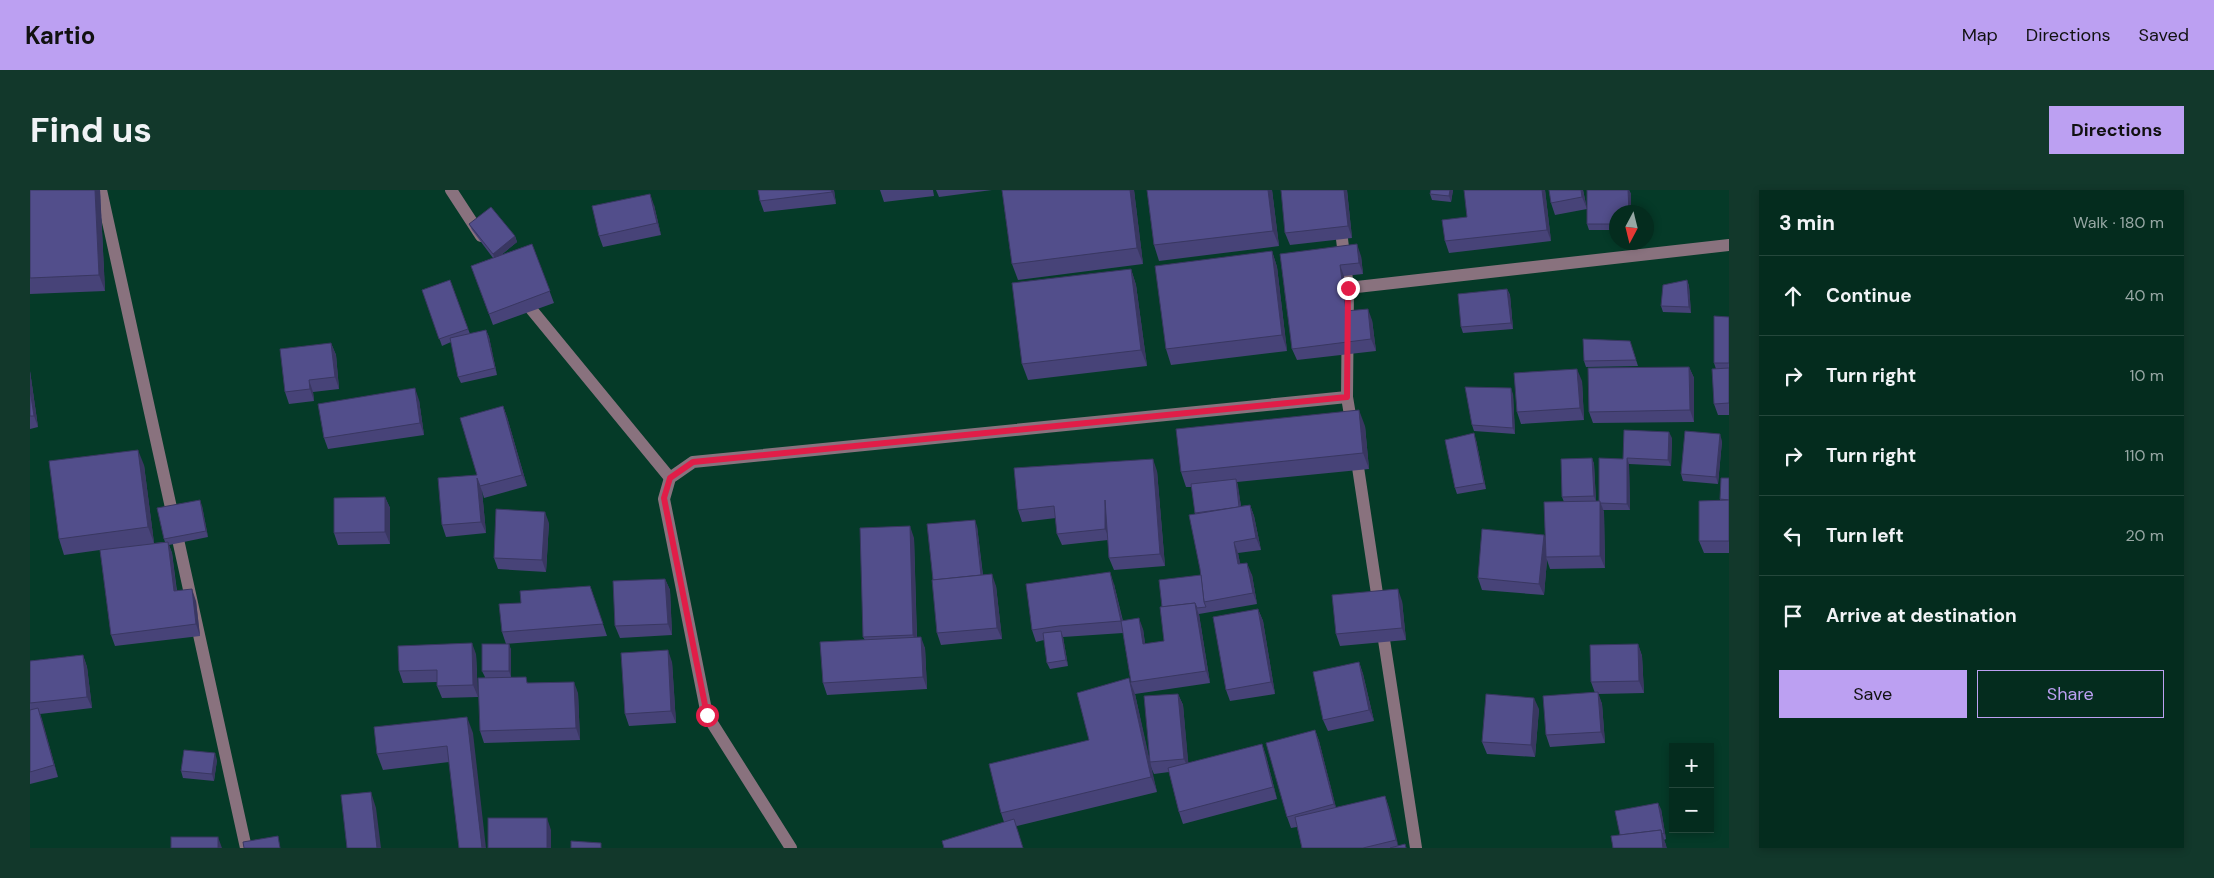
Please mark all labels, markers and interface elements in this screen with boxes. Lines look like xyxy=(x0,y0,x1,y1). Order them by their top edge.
text: Kartio xyxy=(25,20,95,51)
text: Map xyxy=(1962,23,1998,47)
text: Directions xyxy=(2026,23,2111,47)
text: Saved xyxy=(2139,23,2189,47)
button: Directions xyxy=(2049,106,2184,154)
text: Find us xyxy=(30,107,152,153)
north arrow xyxy=(1609,205,1654,250)
text: 3 min xyxy=(1779,209,1835,237)
text: Walk · 180 m xyxy=(2073,212,2164,233)
route end xyxy=(1337,277,1360,300)
icon: ahead xyxy=(1779,282,1807,310)
text: Continue xyxy=(1826,283,1912,308)
text: 40 m xyxy=(2125,285,2164,306)
icon: right xyxy=(1779,362,1807,390)
text: Turn right xyxy=(1826,363,1916,388)
text: 10 m xyxy=(2130,365,2164,386)
icon: right xyxy=(1779,442,1807,470)
text: Turn right xyxy=(1826,443,1916,468)
text: 110 m xyxy=(2125,445,2164,466)
icon: left xyxy=(1779,522,1807,550)
text: Turn left xyxy=(1826,523,1904,548)
text: 20 m xyxy=(2125,525,2164,546)
icon: arrive xyxy=(1779,602,1807,630)
text: Arrive at destination xyxy=(1826,603,2017,628)
button: Save xyxy=(1779,670,1967,718)
button: Share xyxy=(1977,670,2164,718)
route start xyxy=(696,704,719,727)
map controls xyxy=(1669,743,1714,833)
button: + xyxy=(1669,743,1714,788)
button: − xyxy=(1669,788,1714,833)

